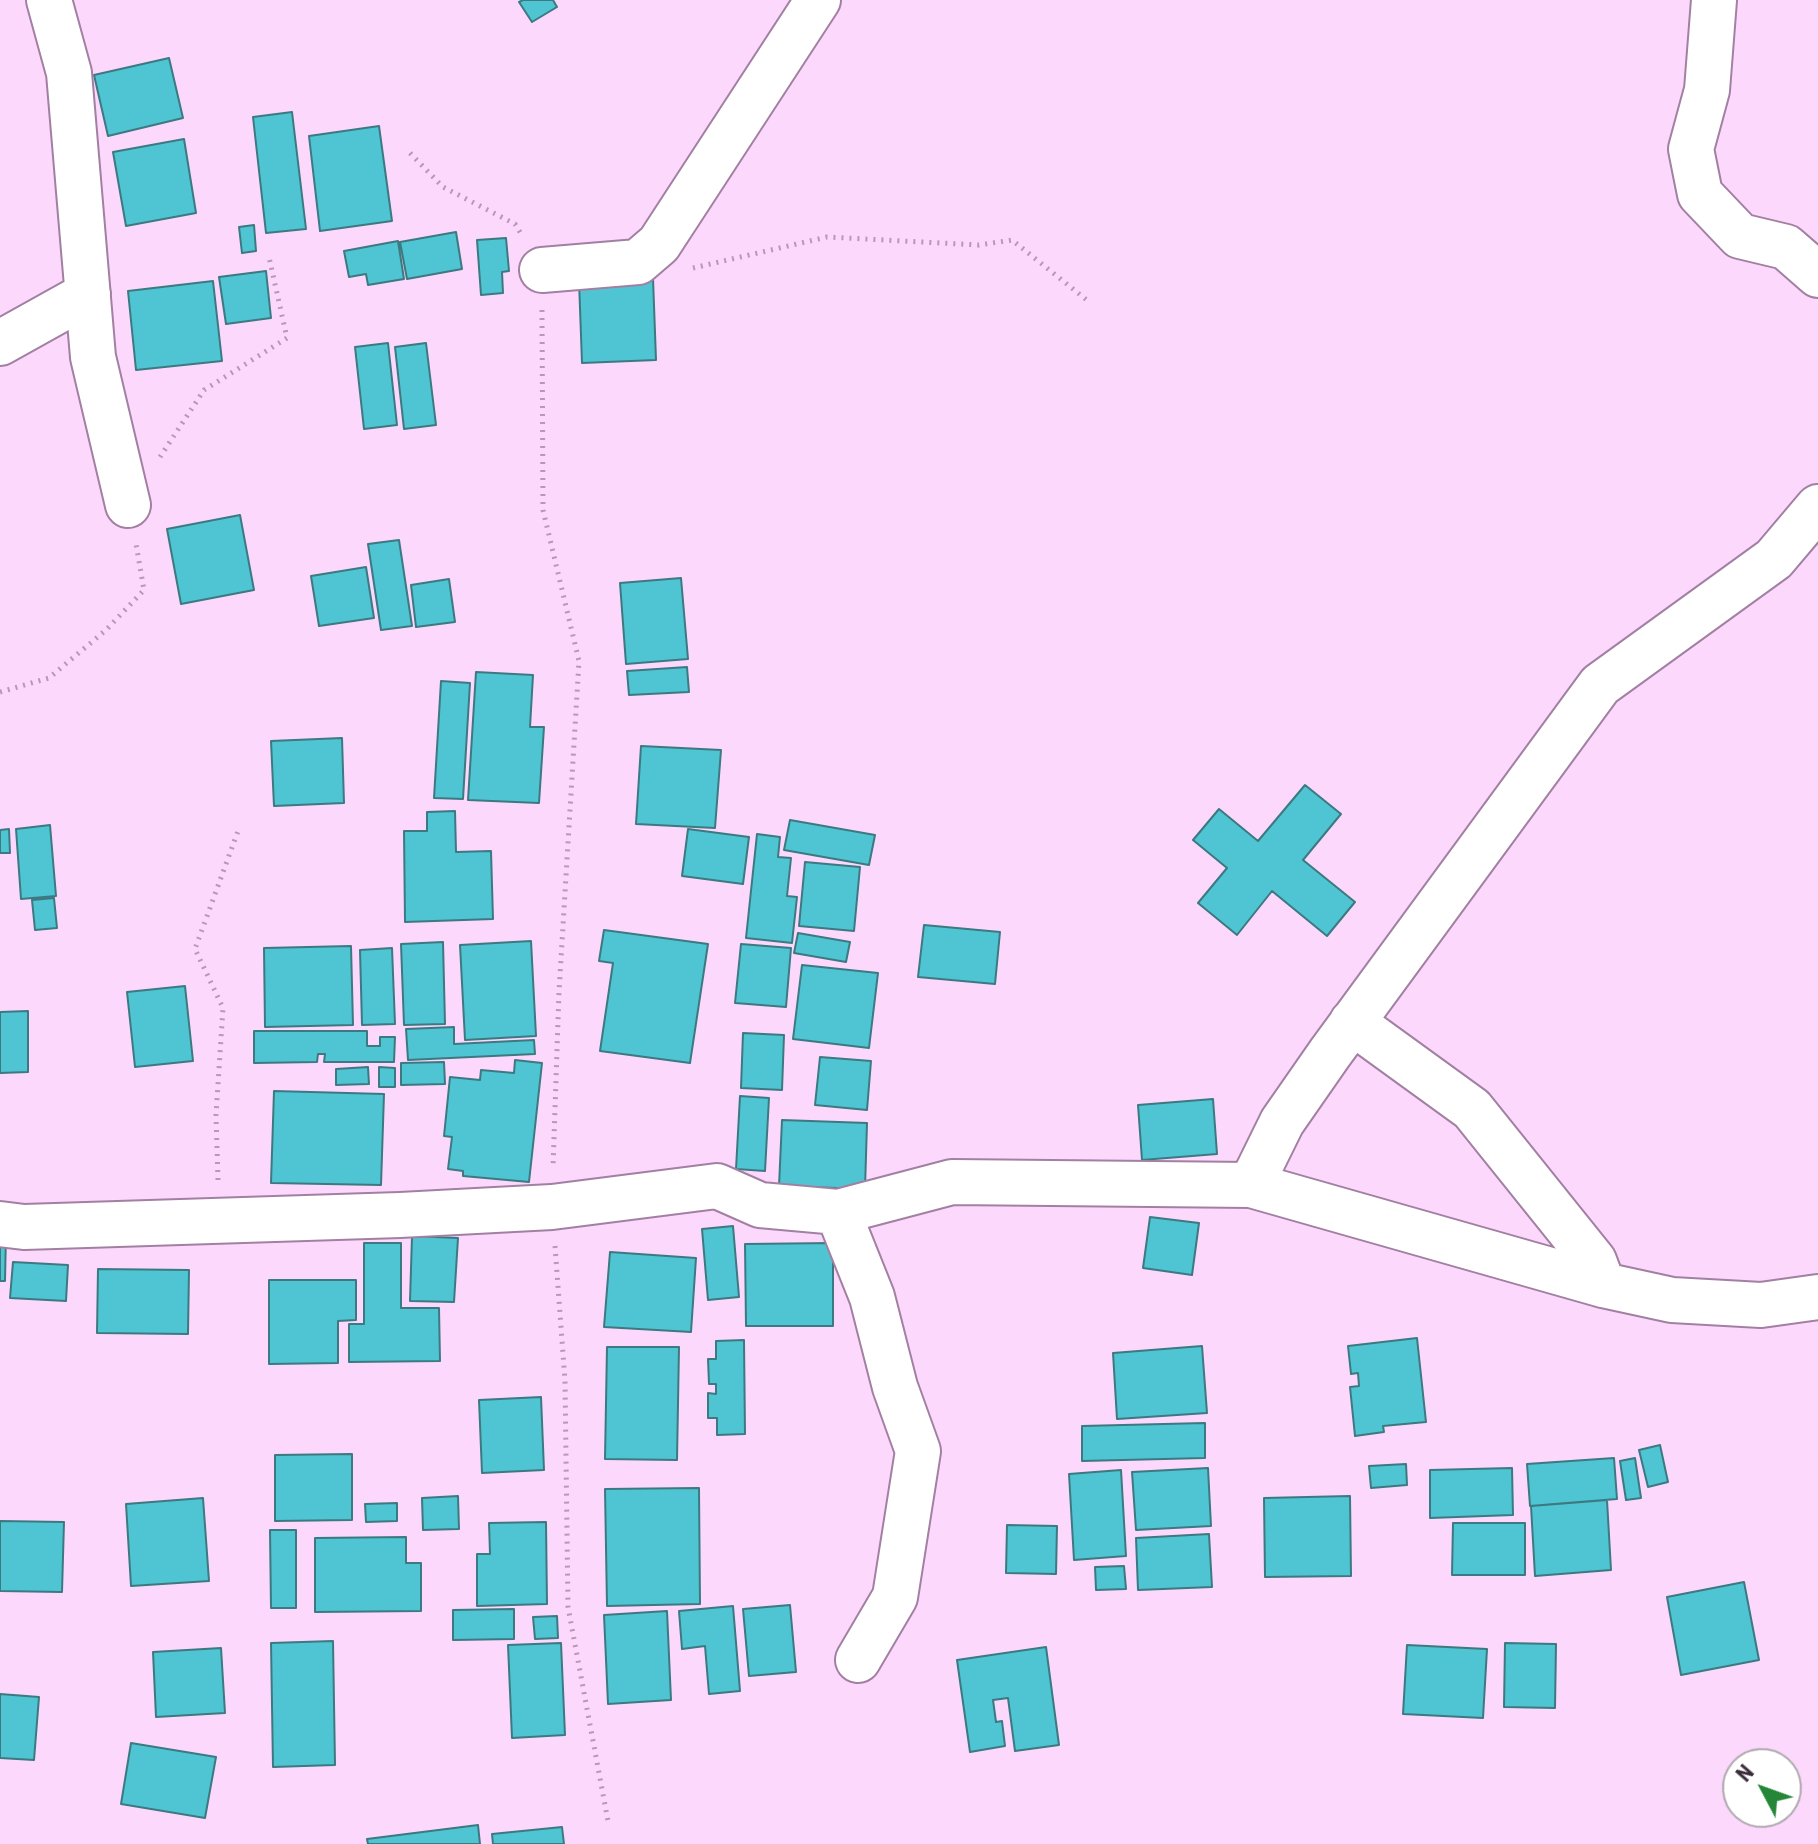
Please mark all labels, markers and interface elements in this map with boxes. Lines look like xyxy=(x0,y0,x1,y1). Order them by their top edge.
north arrow xyxy=(1722,1748,1802,1828)
text: N xyxy=(1731,1760,1759,1787)

